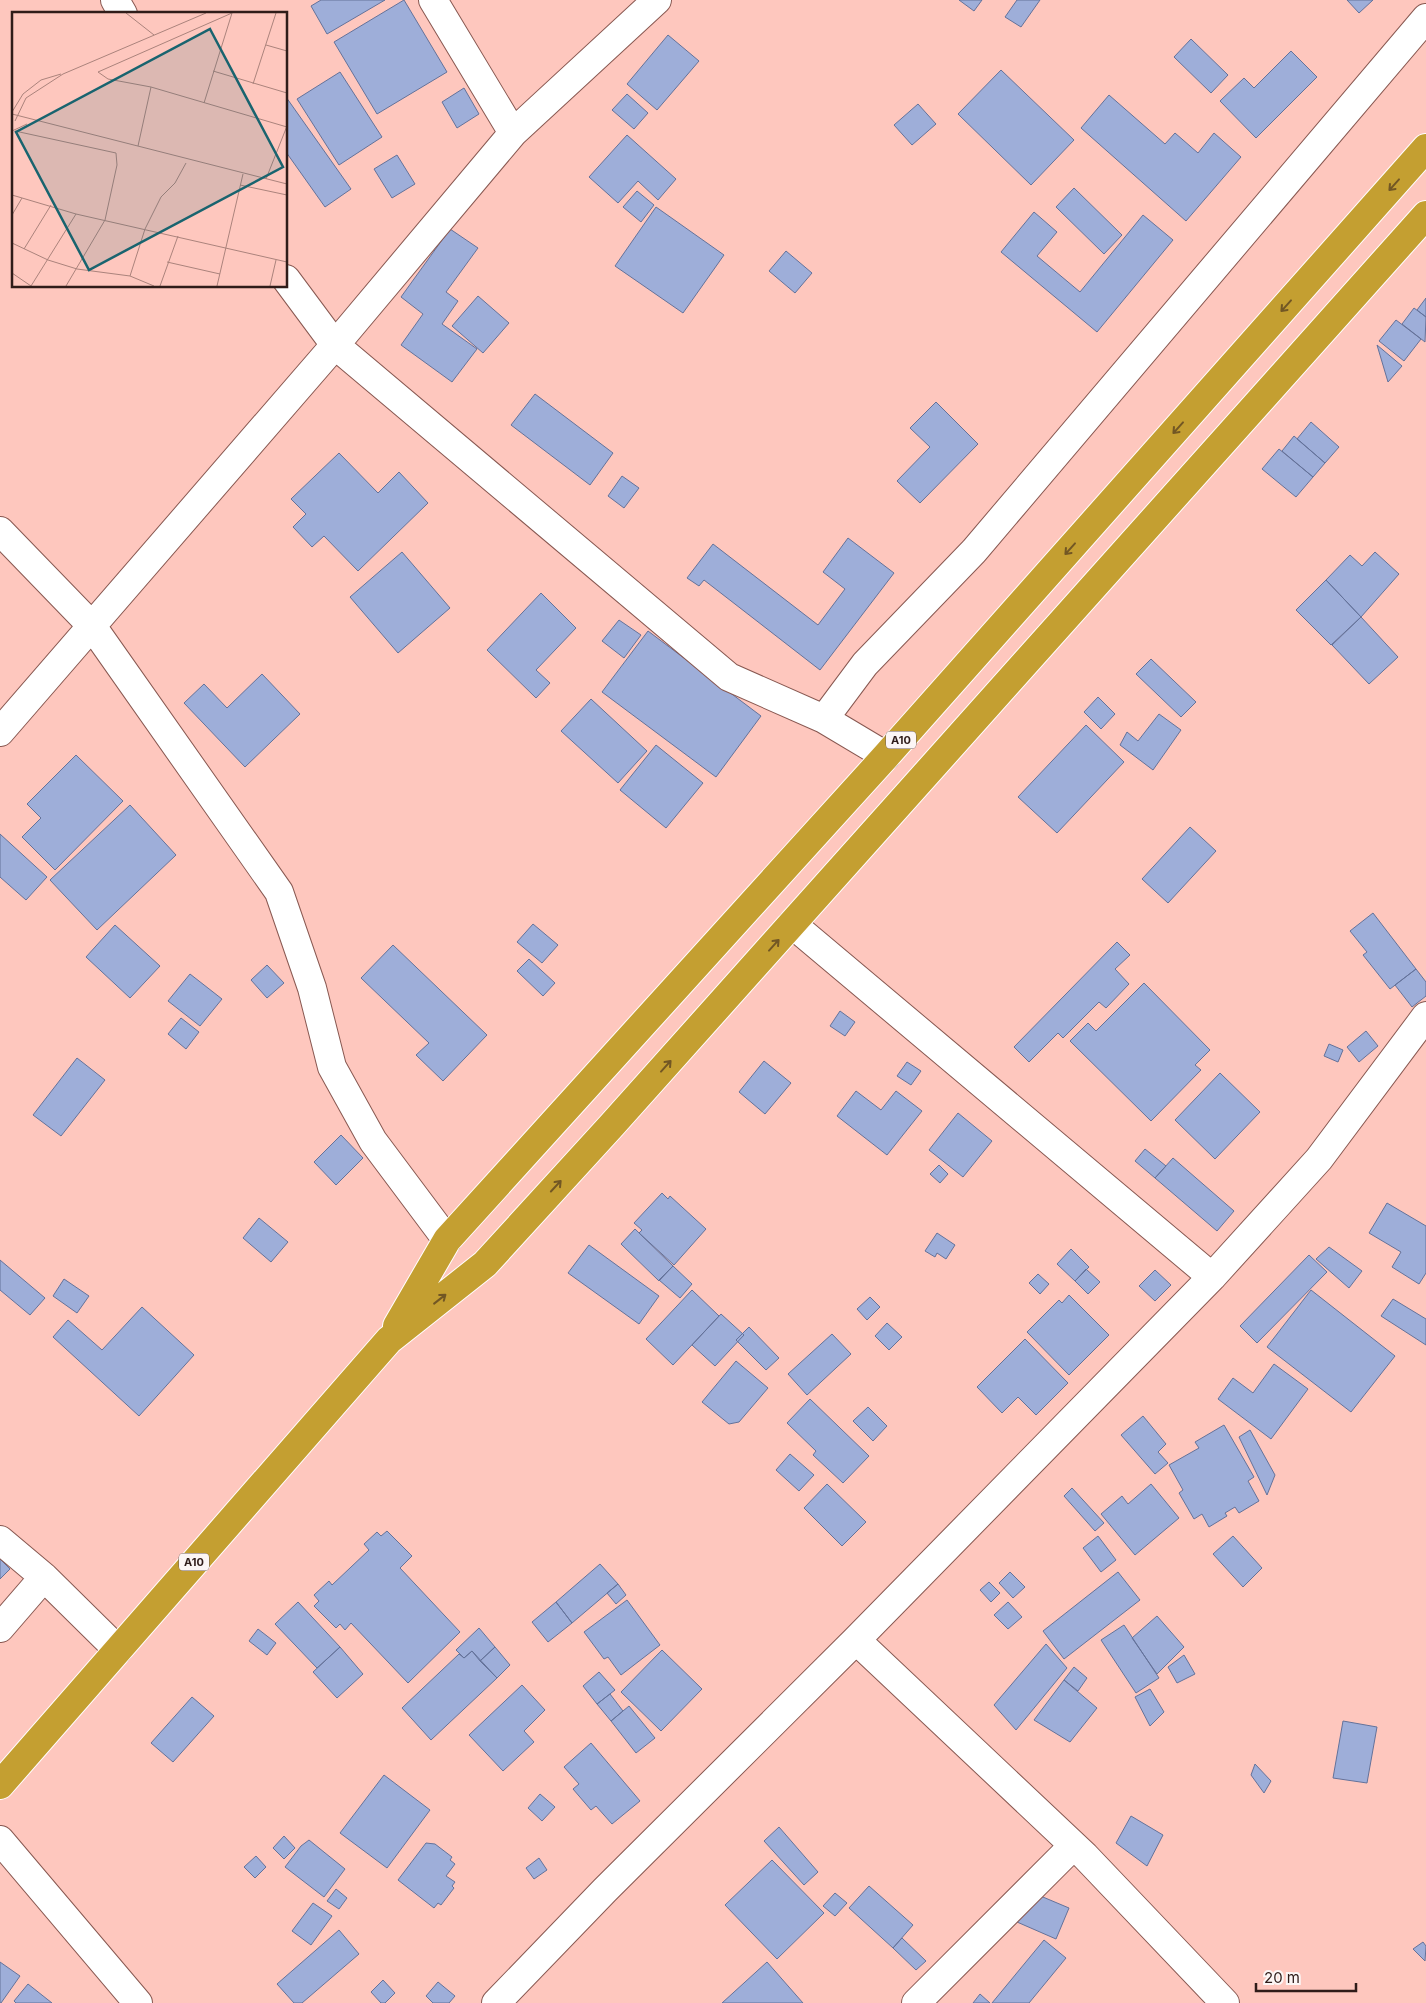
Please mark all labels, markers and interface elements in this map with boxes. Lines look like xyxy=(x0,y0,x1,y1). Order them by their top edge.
inset map xyxy=(12,12,288,288)
one-way arrow xyxy=(1388,178,1399,191)
one-way arrow xyxy=(1280,300,1292,313)
one-way arrow xyxy=(1172,421,1184,434)
one-way arrow xyxy=(1064,543,1076,556)
road number: A10 xyxy=(886,732,916,748)
one-way arrow xyxy=(768,938,780,951)
one-way arrow xyxy=(660,1059,671,1072)
one-way arrow xyxy=(551,1180,562,1193)
one-way arrow xyxy=(434,1294,447,1305)
road number: A10 xyxy=(179,1554,209,1570)
scale bar xyxy=(1256,1960,1356,1992)
text: 20 m xyxy=(1264,1968,1300,1987)

